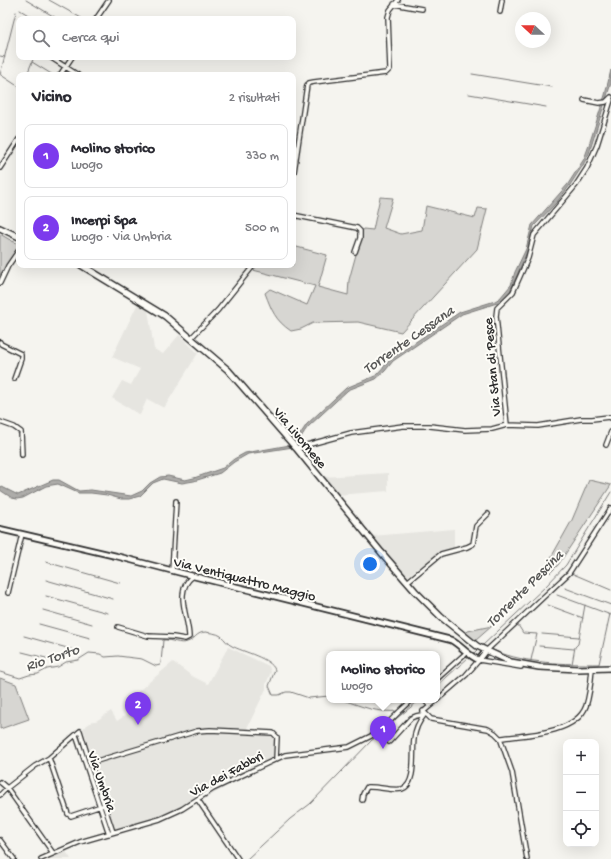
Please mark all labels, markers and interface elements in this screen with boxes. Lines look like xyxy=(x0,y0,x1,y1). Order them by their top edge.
north arrow xyxy=(515,12,551,48)
search box xyxy=(16,16,296,60)
icon: search xyxy=(30,27,52,49)
text: Cerca qui xyxy=(62,29,119,47)
text: Vicino xyxy=(32,88,72,108)
text: 2 risultati xyxy=(229,91,280,106)
text: Molino storico xyxy=(71,140,155,158)
text: 1 xyxy=(43,149,49,164)
text: 330 m xyxy=(246,149,279,164)
text: Luogo xyxy=(71,158,103,173)
text: Incerpi Spa xyxy=(71,212,137,230)
text: 2 xyxy=(43,221,49,236)
text: 500 m xyxy=(245,221,279,236)
text: Luogo · Via Umbria xyxy=(71,230,172,245)
water label: Torrente Cessana xyxy=(360,302,460,379)
street label: Via Stan di Pesce xyxy=(481,316,506,418)
street label: Via Livornese xyxy=(268,404,330,473)
water label: Torrente Pescina xyxy=(483,546,569,632)
street label: Via Ventiquattro Maggio xyxy=(171,554,317,606)
your location xyxy=(360,554,380,574)
water label: Rio Torto xyxy=(24,641,83,676)
popup xyxy=(326,651,440,703)
text: Molino storico xyxy=(341,661,425,679)
text: Luogo xyxy=(341,679,373,694)
pin: 2 xyxy=(125,692,151,725)
pin: 1 xyxy=(370,716,396,749)
map controls xyxy=(563,739,599,847)
button: + xyxy=(563,739,599,775)
street label: Via Umbria xyxy=(82,748,119,816)
street label: Via dei Fabbri xyxy=(186,749,267,802)
button: − xyxy=(563,775,599,811)
button: locate xyxy=(563,811,599,847)

